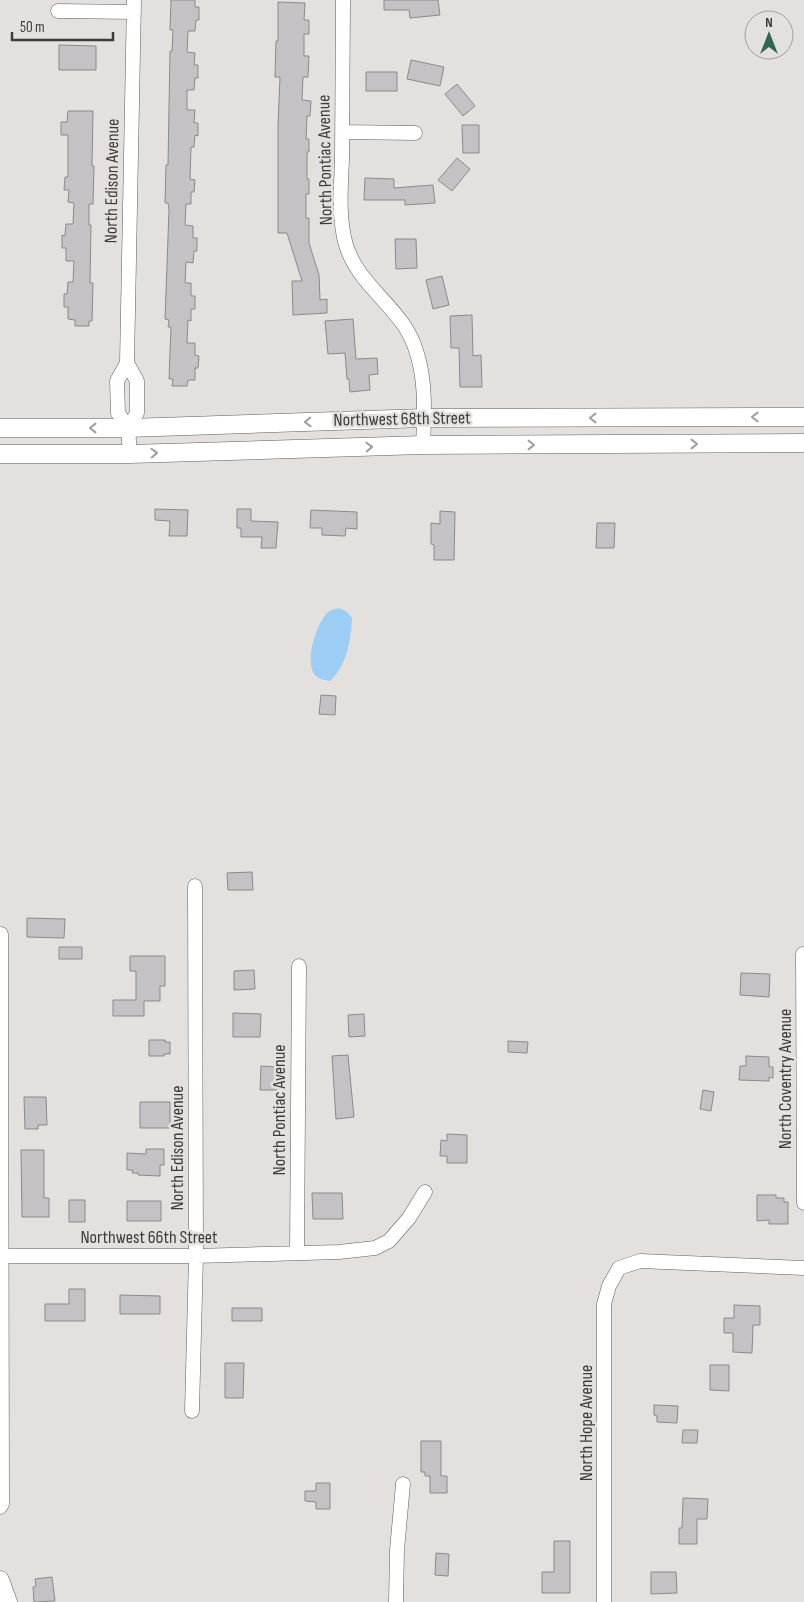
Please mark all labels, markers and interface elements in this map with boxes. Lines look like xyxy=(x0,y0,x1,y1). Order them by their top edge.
scale bar xyxy=(12,10,114,42)
north arrow xyxy=(744,10,794,60)
text: N xyxy=(765,14,773,31)
text: 50 m xyxy=(20,18,45,37)
street label: North Pontiac Avenue xyxy=(313,94,337,226)
street label: North Edison Avenue xyxy=(100,118,124,244)
street label: Northwest 68th Street xyxy=(333,407,471,431)
one-way arrow xyxy=(751,412,759,422)
one-way arrow xyxy=(589,413,596,423)
one-way arrow xyxy=(304,416,312,427)
one-way arrow xyxy=(89,423,96,433)
one-way arrow xyxy=(690,439,698,449)
one-way arrow xyxy=(528,440,535,450)
one-way arrow xyxy=(365,442,373,452)
one-way arrow xyxy=(150,448,158,458)
street label: North Coventry Avenue xyxy=(775,1009,796,1149)
street label: North Pontiac Avenue xyxy=(269,1045,290,1175)
street label: North Edison Avenue xyxy=(167,1086,188,1210)
street label: Northwest 66th Street xyxy=(80,1227,218,1248)
street label: North Hope Avenue xyxy=(576,1365,597,1481)

